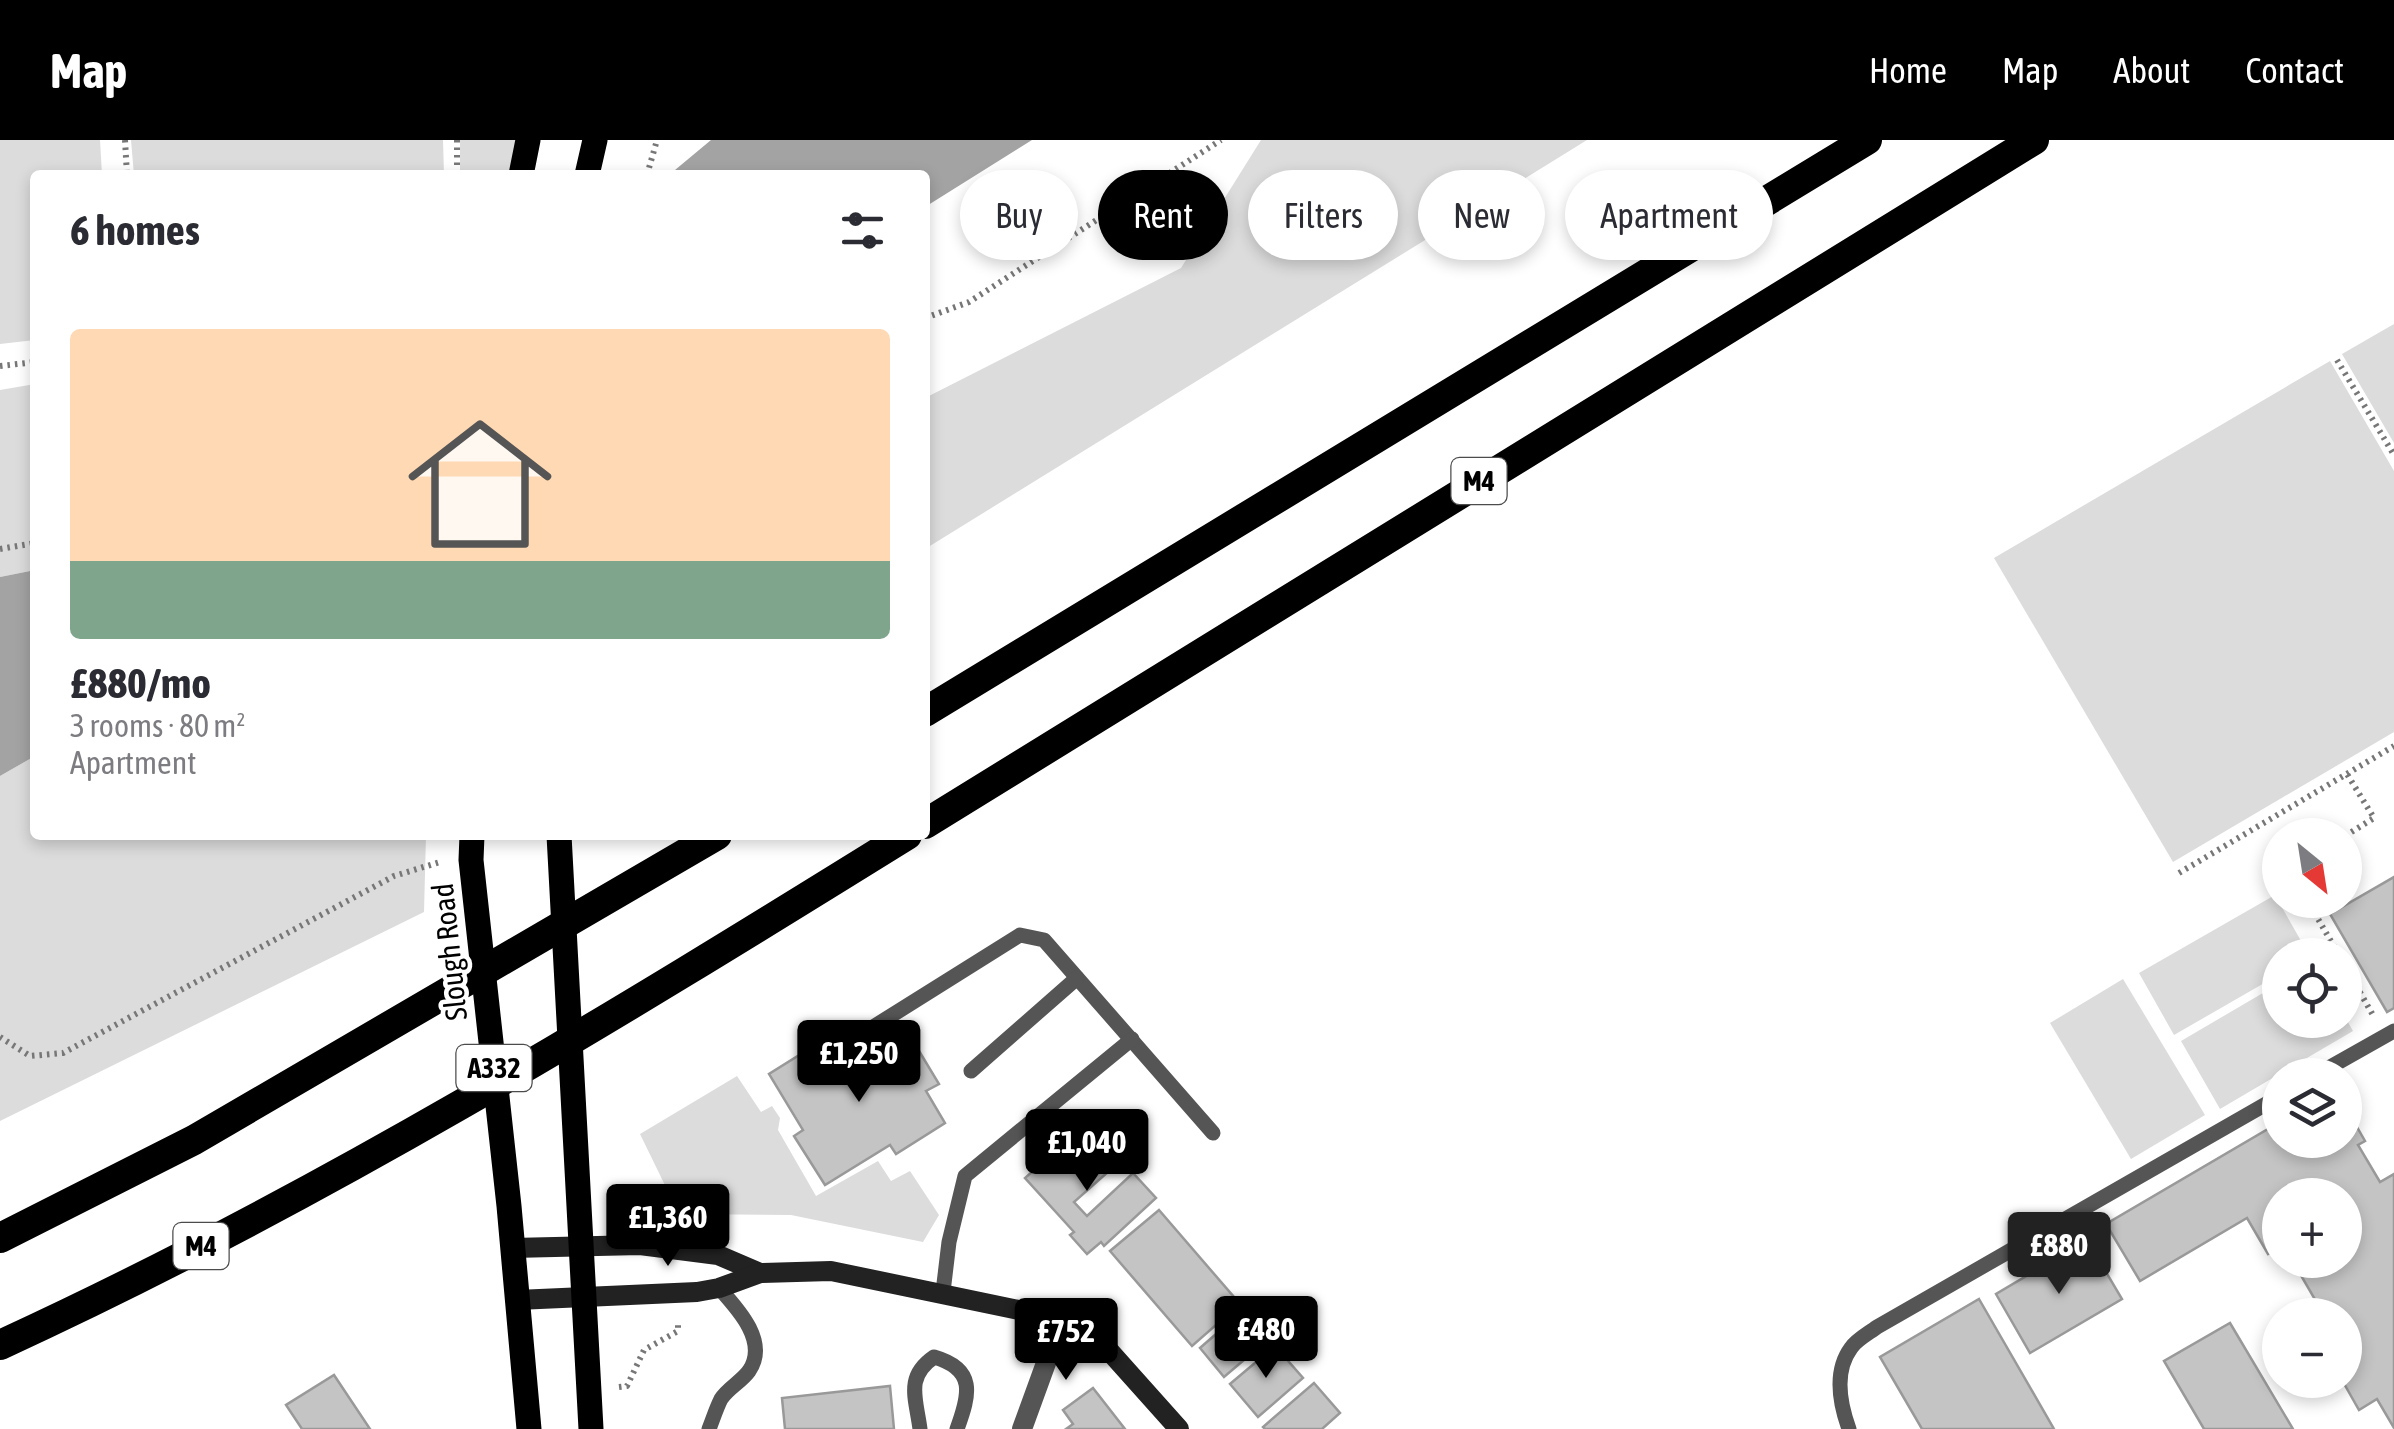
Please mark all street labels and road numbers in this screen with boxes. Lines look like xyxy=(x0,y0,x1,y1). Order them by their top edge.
road number: M4 xyxy=(1452,458,1506,504)
street label: Slough Road xyxy=(425,882,473,1022)
road number: A332 xyxy=(456,1045,532,1091)
road number: M4 xyxy=(174,1223,228,1269)

